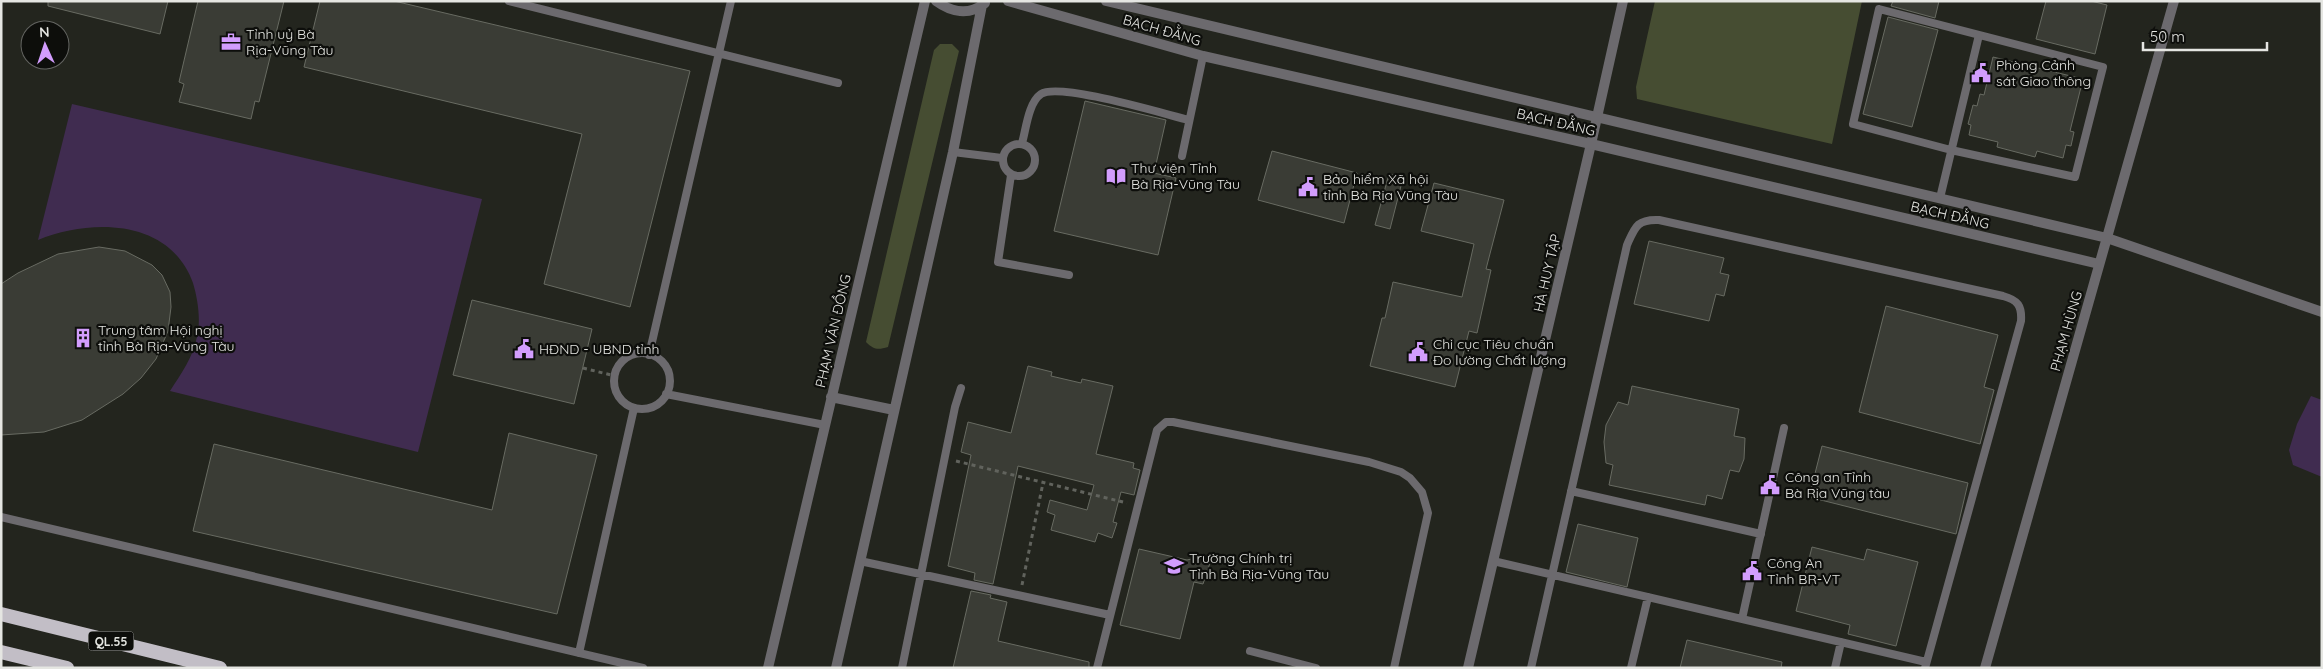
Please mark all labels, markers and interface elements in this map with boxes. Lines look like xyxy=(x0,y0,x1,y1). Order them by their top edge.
street label: BẠCH ĐẰNG xyxy=(1121,10,1203,50)
north arrow xyxy=(20,20,70,70)
scale bar xyxy=(2143,20,2267,52)
text: N xyxy=(39,23,50,41)
place label: Tỉnh uỷ Bà Rịa-Vũng Tàu xyxy=(246,25,333,59)
text: 50 m xyxy=(2150,27,2185,46)
office icon: Tỉnh uỷ Bà Rịa-Vũng Tàu xyxy=(220,31,242,53)
place label: Phòng Cảnh sát Giao thông xyxy=(1996,56,2091,90)
public building icon: Phòng Cảnh sát Giao thông xyxy=(1970,62,1992,84)
street label: BẠCH ĐẰNG xyxy=(1515,104,1597,140)
place label: Thư viện Tỉnh Bà Rịa-Vũng Tàu xyxy=(1131,159,1240,193)
library icon: Thư viện Tỉnh Bà Rịa-Vũng Tàu xyxy=(1105,165,1127,187)
place label: Bảo hiểm Xã hội tỉnh Bà Rịa Vũng Tàu xyxy=(1323,170,1458,204)
public building icon: Bảo hiểm Xã hội tỉnh Bà Rịa Vũng Tàu xyxy=(1297,176,1319,198)
street label: BẠCH ĐẰNG xyxy=(1909,197,1991,233)
street label: HÀ HUY TẬP xyxy=(1529,232,1565,314)
street label: PHẠM VĂN ĐỒNG xyxy=(811,272,855,390)
street label: PHẠM HÙNG xyxy=(2046,289,2086,373)
place label: Trung tâm Hội nghị tỉnh Bà Rịa-Vũng Tàu xyxy=(98,321,235,355)
building icon: Trung tâm Hội nghị tỉnh Bà Rịa-Vũng Tàu xyxy=(72,327,94,349)
place label: Chi cục Tiêu chuẩn Đo lường Chất lượng xyxy=(1433,335,1566,369)
public building icon: HĐND - UBND tỉnh xyxy=(513,338,535,360)
place label: HĐND - UBND tỉnh xyxy=(539,340,659,358)
public building icon: Chi cục Tiêu chuẩn Đo lường Chất lượng xyxy=(1407,341,1429,363)
place label: Công an Tỉnh Bà Rịa Vũng tàu xyxy=(1785,468,1890,502)
public building icon: Công an Tỉnh Bà Rịa Vũng tàu xyxy=(1759,474,1781,496)
place label: Trường Chính trị Tỉnh Bà Rịa-Vũng Tàu xyxy=(1189,549,1329,583)
place label: Công An Tỉnh BR-VT xyxy=(1767,554,1840,588)
school or university icon: Trường Chính trị Tỉnh Bà Rịa-Vũng Tàu xyxy=(1163,555,1185,577)
public building icon: Công An Tỉnh BR-VT xyxy=(1741,560,1763,582)
road number: QL.55 xyxy=(88,631,134,650)

